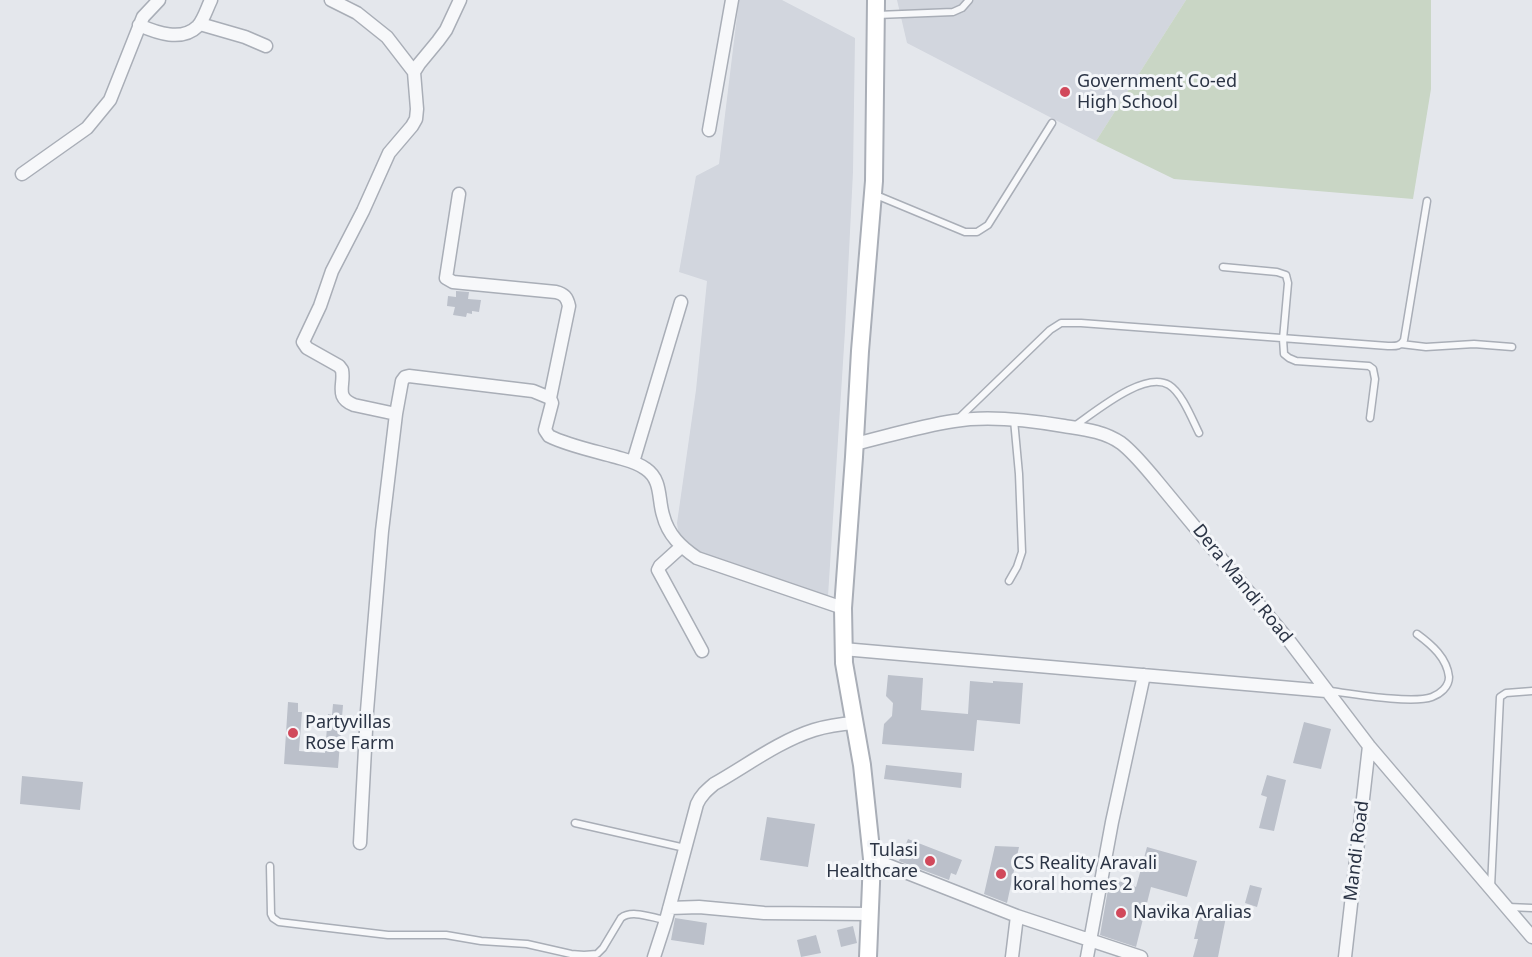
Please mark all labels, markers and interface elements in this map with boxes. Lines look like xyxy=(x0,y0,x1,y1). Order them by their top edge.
place label: Government Co-ed High School xyxy=(1077,71,1237,113)
marker: Government Co-ed High School xyxy=(1058,85,1072,99)
street label: Dera Mandi Road xyxy=(1188,520,1296,648)
place label: Partyvillas Rose Farm xyxy=(305,712,394,754)
marker: Partyvillas Rose Farm xyxy=(286,726,300,740)
street label: Mandi Road xyxy=(1340,799,1374,903)
place label: Tulasi Healthcare xyxy=(826,840,918,882)
place label: CS Reality Aravali koral homes 2 xyxy=(1013,853,1157,896)
marker: Tulasi Healthcare xyxy=(923,854,937,868)
marker: CS Reality Aravali koral homes 2 xyxy=(994,867,1008,881)
place label: Navika Aralias xyxy=(1133,902,1252,924)
marker: Navika Aralias xyxy=(1114,906,1128,920)

